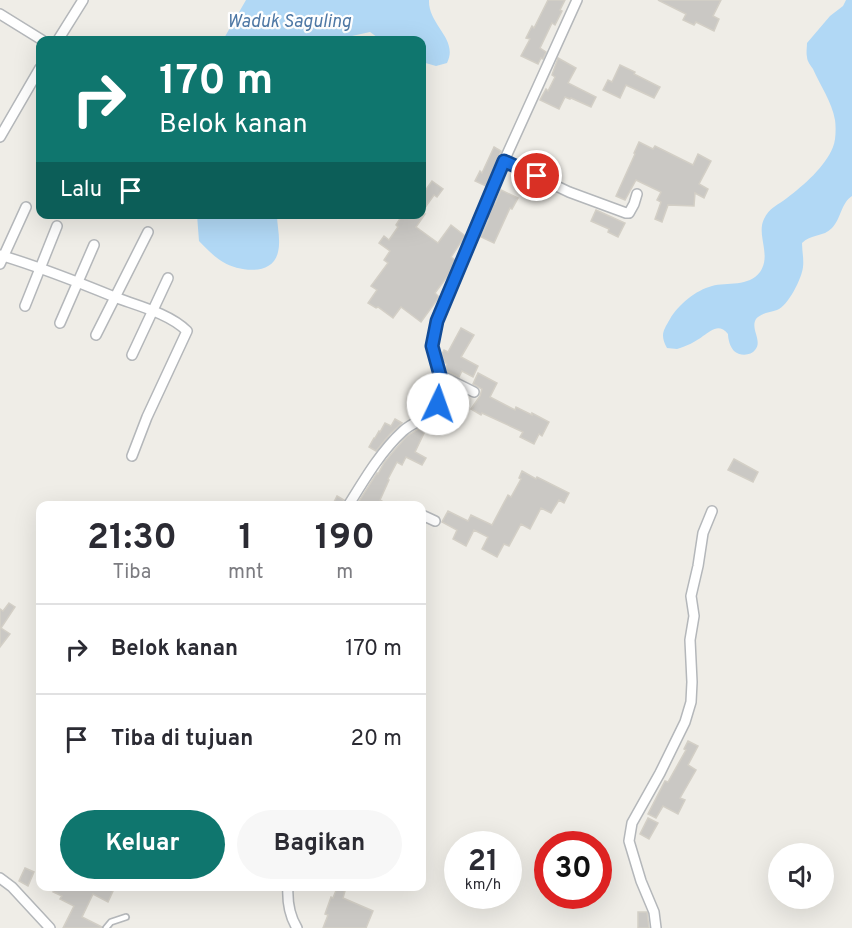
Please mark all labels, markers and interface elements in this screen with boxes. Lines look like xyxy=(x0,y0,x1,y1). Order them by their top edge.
water label: Waduk Saguling xyxy=(227,11,351,34)
text: 170 m xyxy=(159,56,273,109)
icon: right xyxy=(60,60,138,138)
text: Belok kanan xyxy=(159,108,308,142)
pin xyxy=(511,150,562,201)
icon: arrive xyxy=(520,159,553,192)
icon: arrive xyxy=(114,174,147,207)
text: Lalu xyxy=(60,177,102,204)
position arrow xyxy=(406,372,470,436)
text: 21:30 xyxy=(87,516,177,562)
text: 1 xyxy=(239,516,253,562)
text: 190 xyxy=(315,516,375,562)
text: Tiba xyxy=(113,560,151,586)
text: mnt xyxy=(228,560,264,586)
text: m xyxy=(336,560,353,586)
icon: right xyxy=(60,633,93,666)
text: Belok kanan xyxy=(111,636,238,663)
text: 170 m xyxy=(345,636,402,663)
icon: arrive xyxy=(60,723,93,756)
text: Tiba di tujuan xyxy=(111,726,253,753)
text: 20 m xyxy=(351,726,402,753)
button: Keluar xyxy=(60,810,225,879)
button: Bagikan xyxy=(237,810,402,879)
speed limit sign: 30 xyxy=(534,831,612,909)
map controls xyxy=(768,843,834,909)
button: sound xyxy=(768,843,834,909)
text: 21 xyxy=(468,844,498,881)
text: km/h xyxy=(465,876,501,895)

